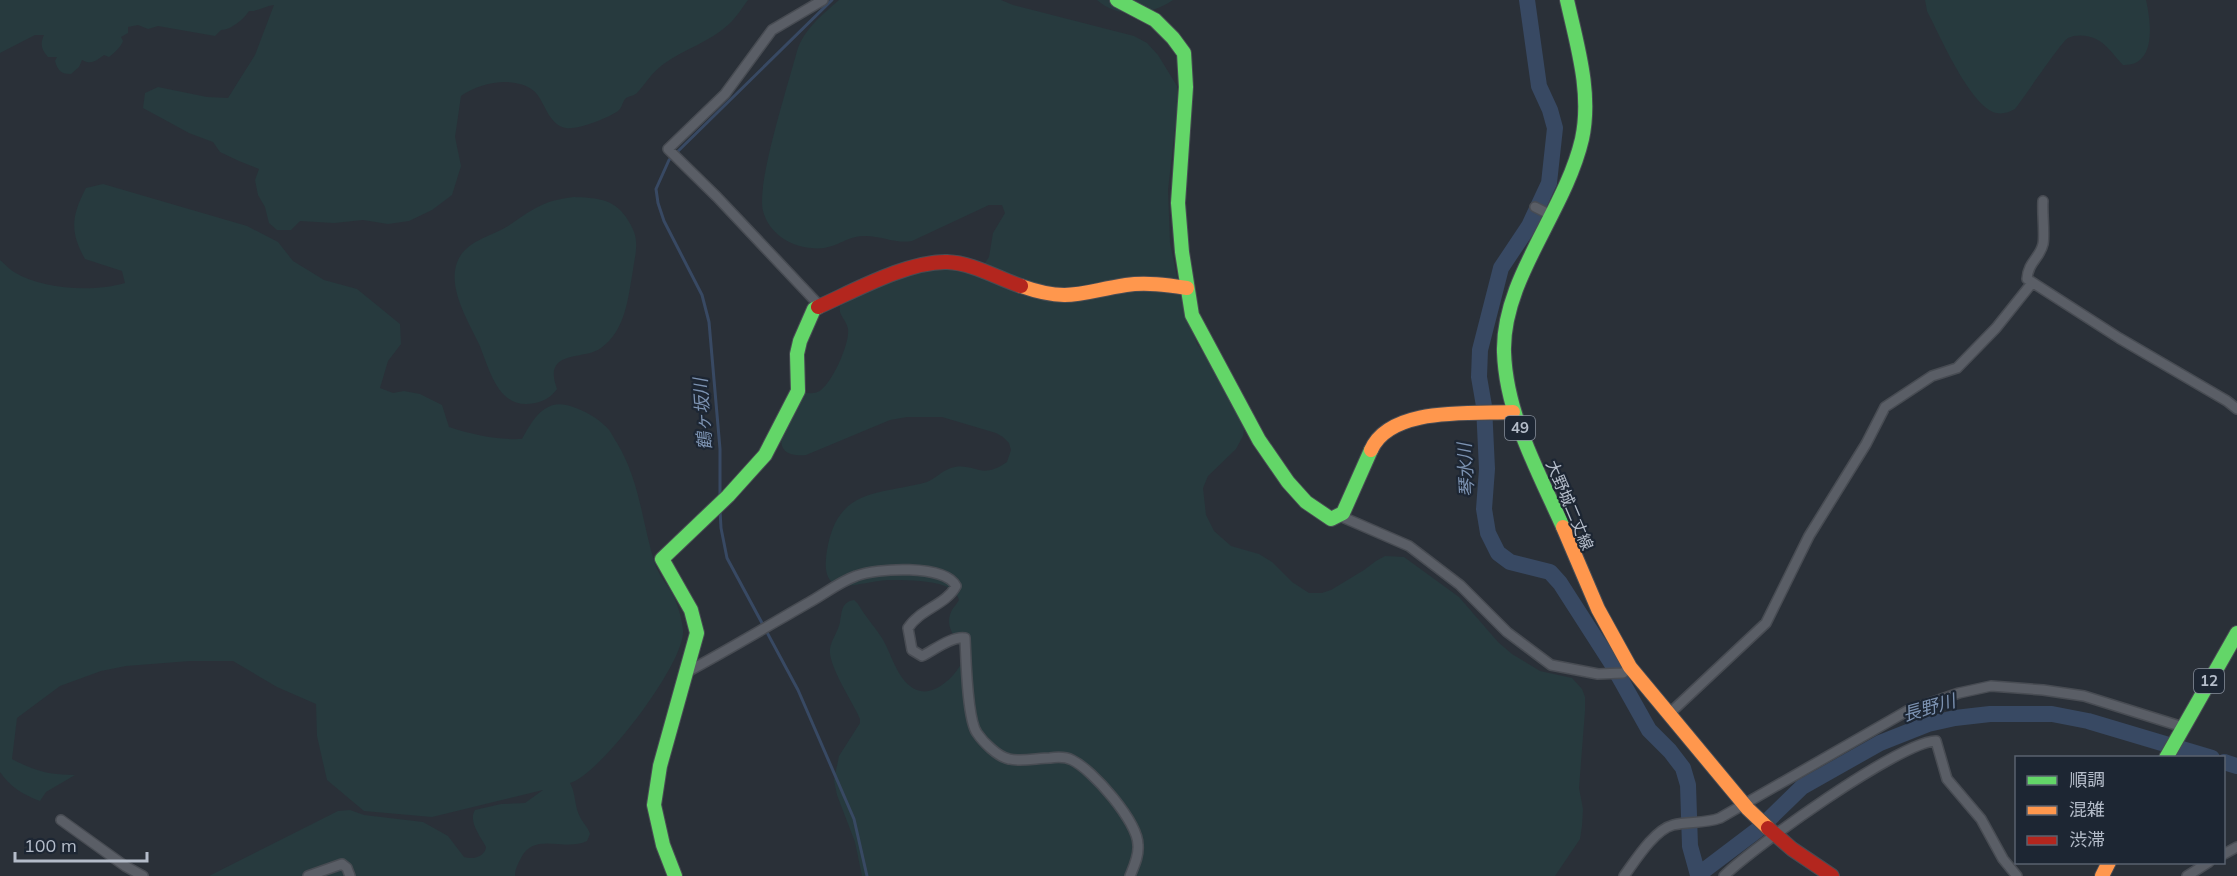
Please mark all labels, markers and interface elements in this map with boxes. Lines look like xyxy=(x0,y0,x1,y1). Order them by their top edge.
water label: 鶴ヶ坂川 xyxy=(688,375,716,451)
road number: 49 xyxy=(1505,416,1535,440)
water label: 琴水川 xyxy=(1452,440,1478,498)
street label: 大野城二丈線 xyxy=(1542,457,1598,553)
road number: 12 xyxy=(2194,669,2224,693)
water label: 長野川 xyxy=(1900,688,1960,726)
legend xyxy=(2015,756,2225,864)
text: 順調 xyxy=(2069,768,2105,791)
text: 混雑 xyxy=(2069,798,2105,821)
scale bar xyxy=(15,825,147,863)
text: 渋滞 xyxy=(2069,828,2105,851)
text: 100 m xyxy=(24,834,77,857)

